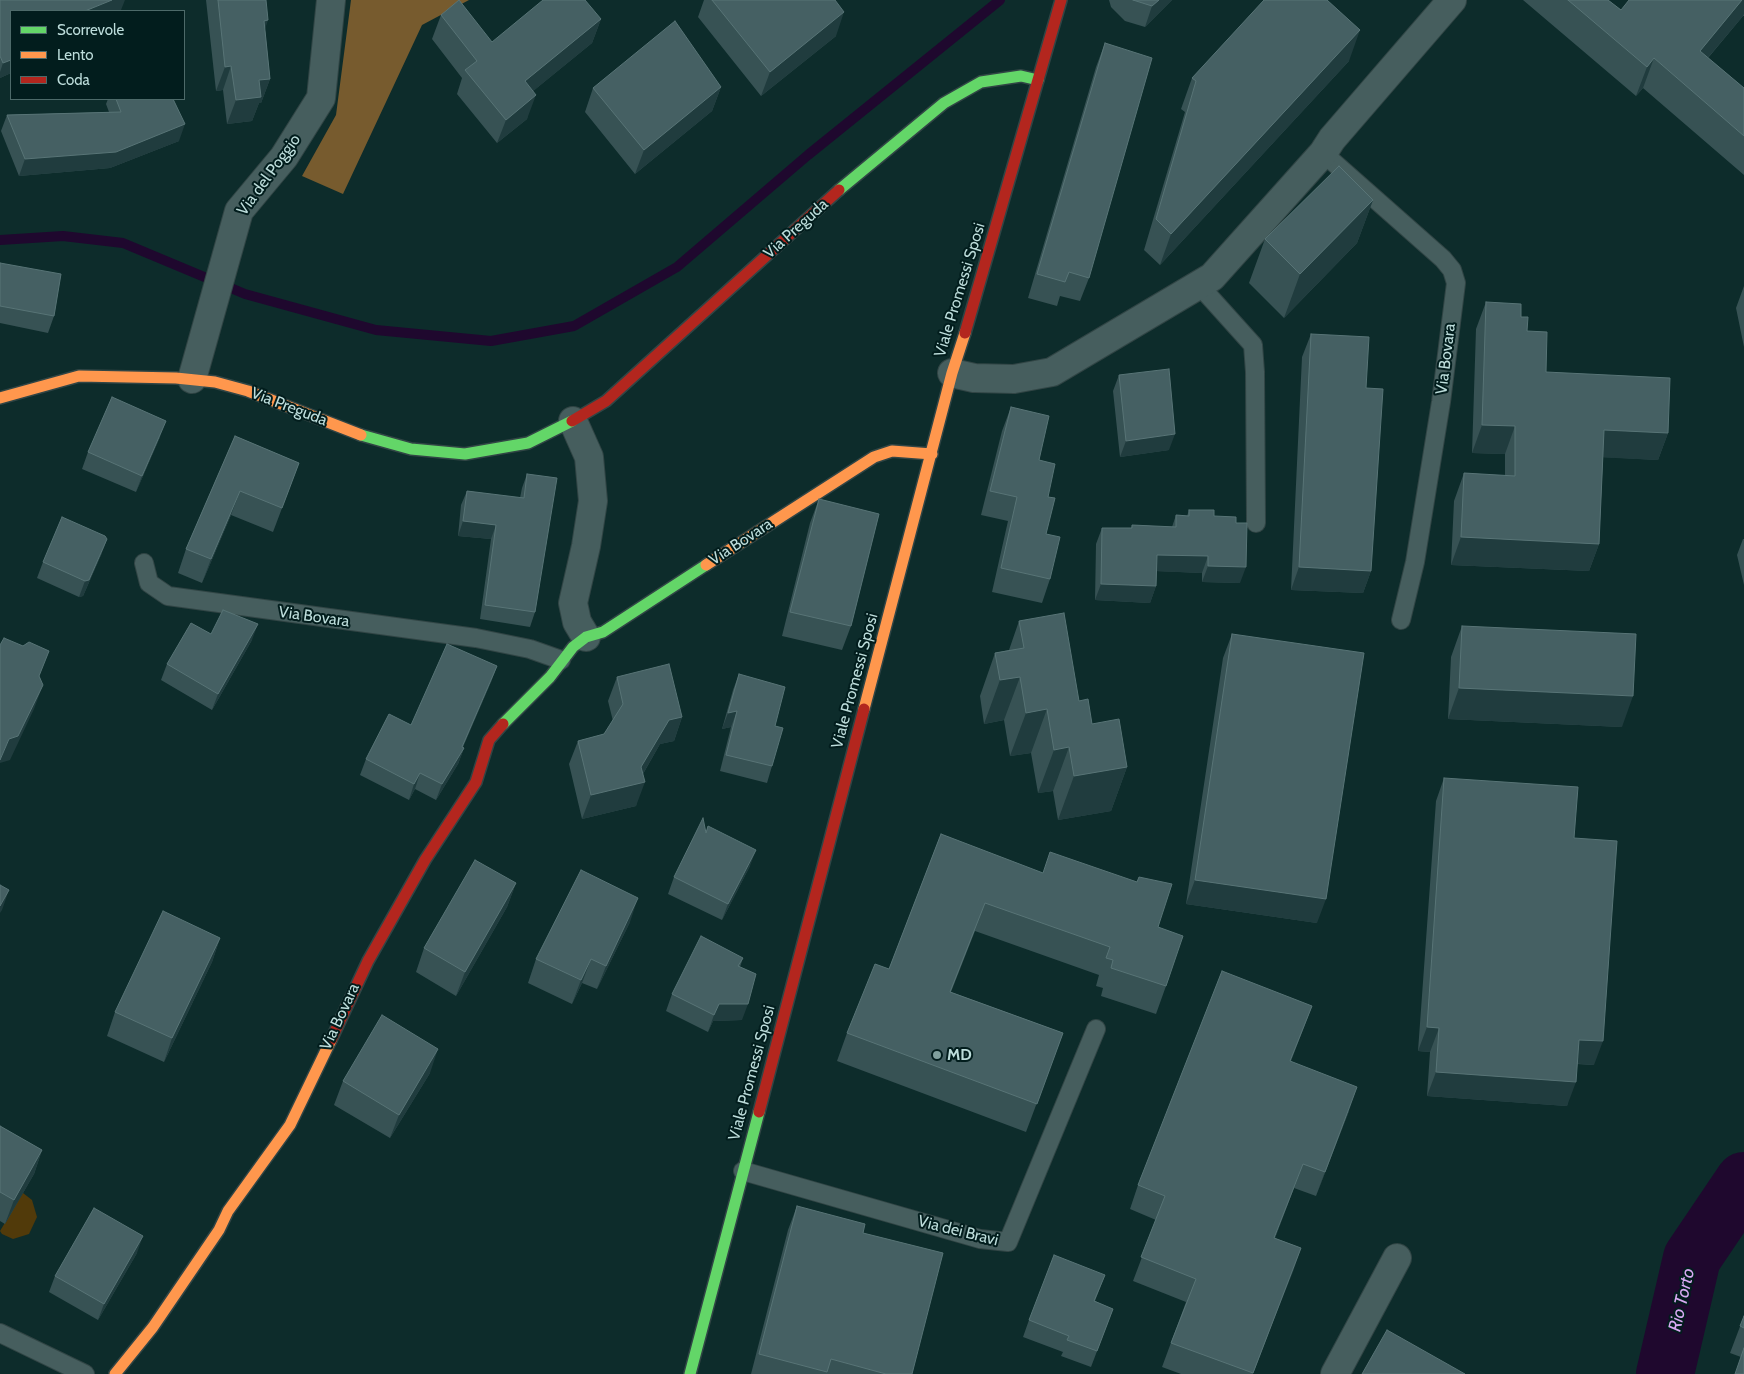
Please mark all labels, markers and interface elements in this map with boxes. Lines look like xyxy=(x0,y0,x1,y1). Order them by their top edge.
legend xyxy=(10,10,185,100)
text: Scorrevole xyxy=(57,21,124,39)
text: Lento xyxy=(57,46,94,64)
text: Coda xyxy=(57,71,90,89)
street label: Via del Poggio xyxy=(233,131,305,219)
street label: Via Preguda xyxy=(760,195,832,263)
street label: Viale Promessi Sposi xyxy=(930,221,990,359)
street label: Via Bovara xyxy=(1432,322,1460,396)
street label: Via Preguda xyxy=(248,384,330,430)
street label: Via Bovara xyxy=(706,514,776,570)
street label: Via Bovara xyxy=(277,603,351,631)
street label: Viale Promessi Sposi xyxy=(828,611,882,751)
street label: Via Bovara xyxy=(316,981,364,1053)
street label: Viale Promessi Sposi xyxy=(725,1003,779,1143)
place label: MD xyxy=(947,1045,972,1065)
marker: MD xyxy=(931,1049,943,1061)
street label: Via dei Bravi xyxy=(916,1212,1000,1250)
water label: Rio Torto xyxy=(1664,1266,1700,1334)

